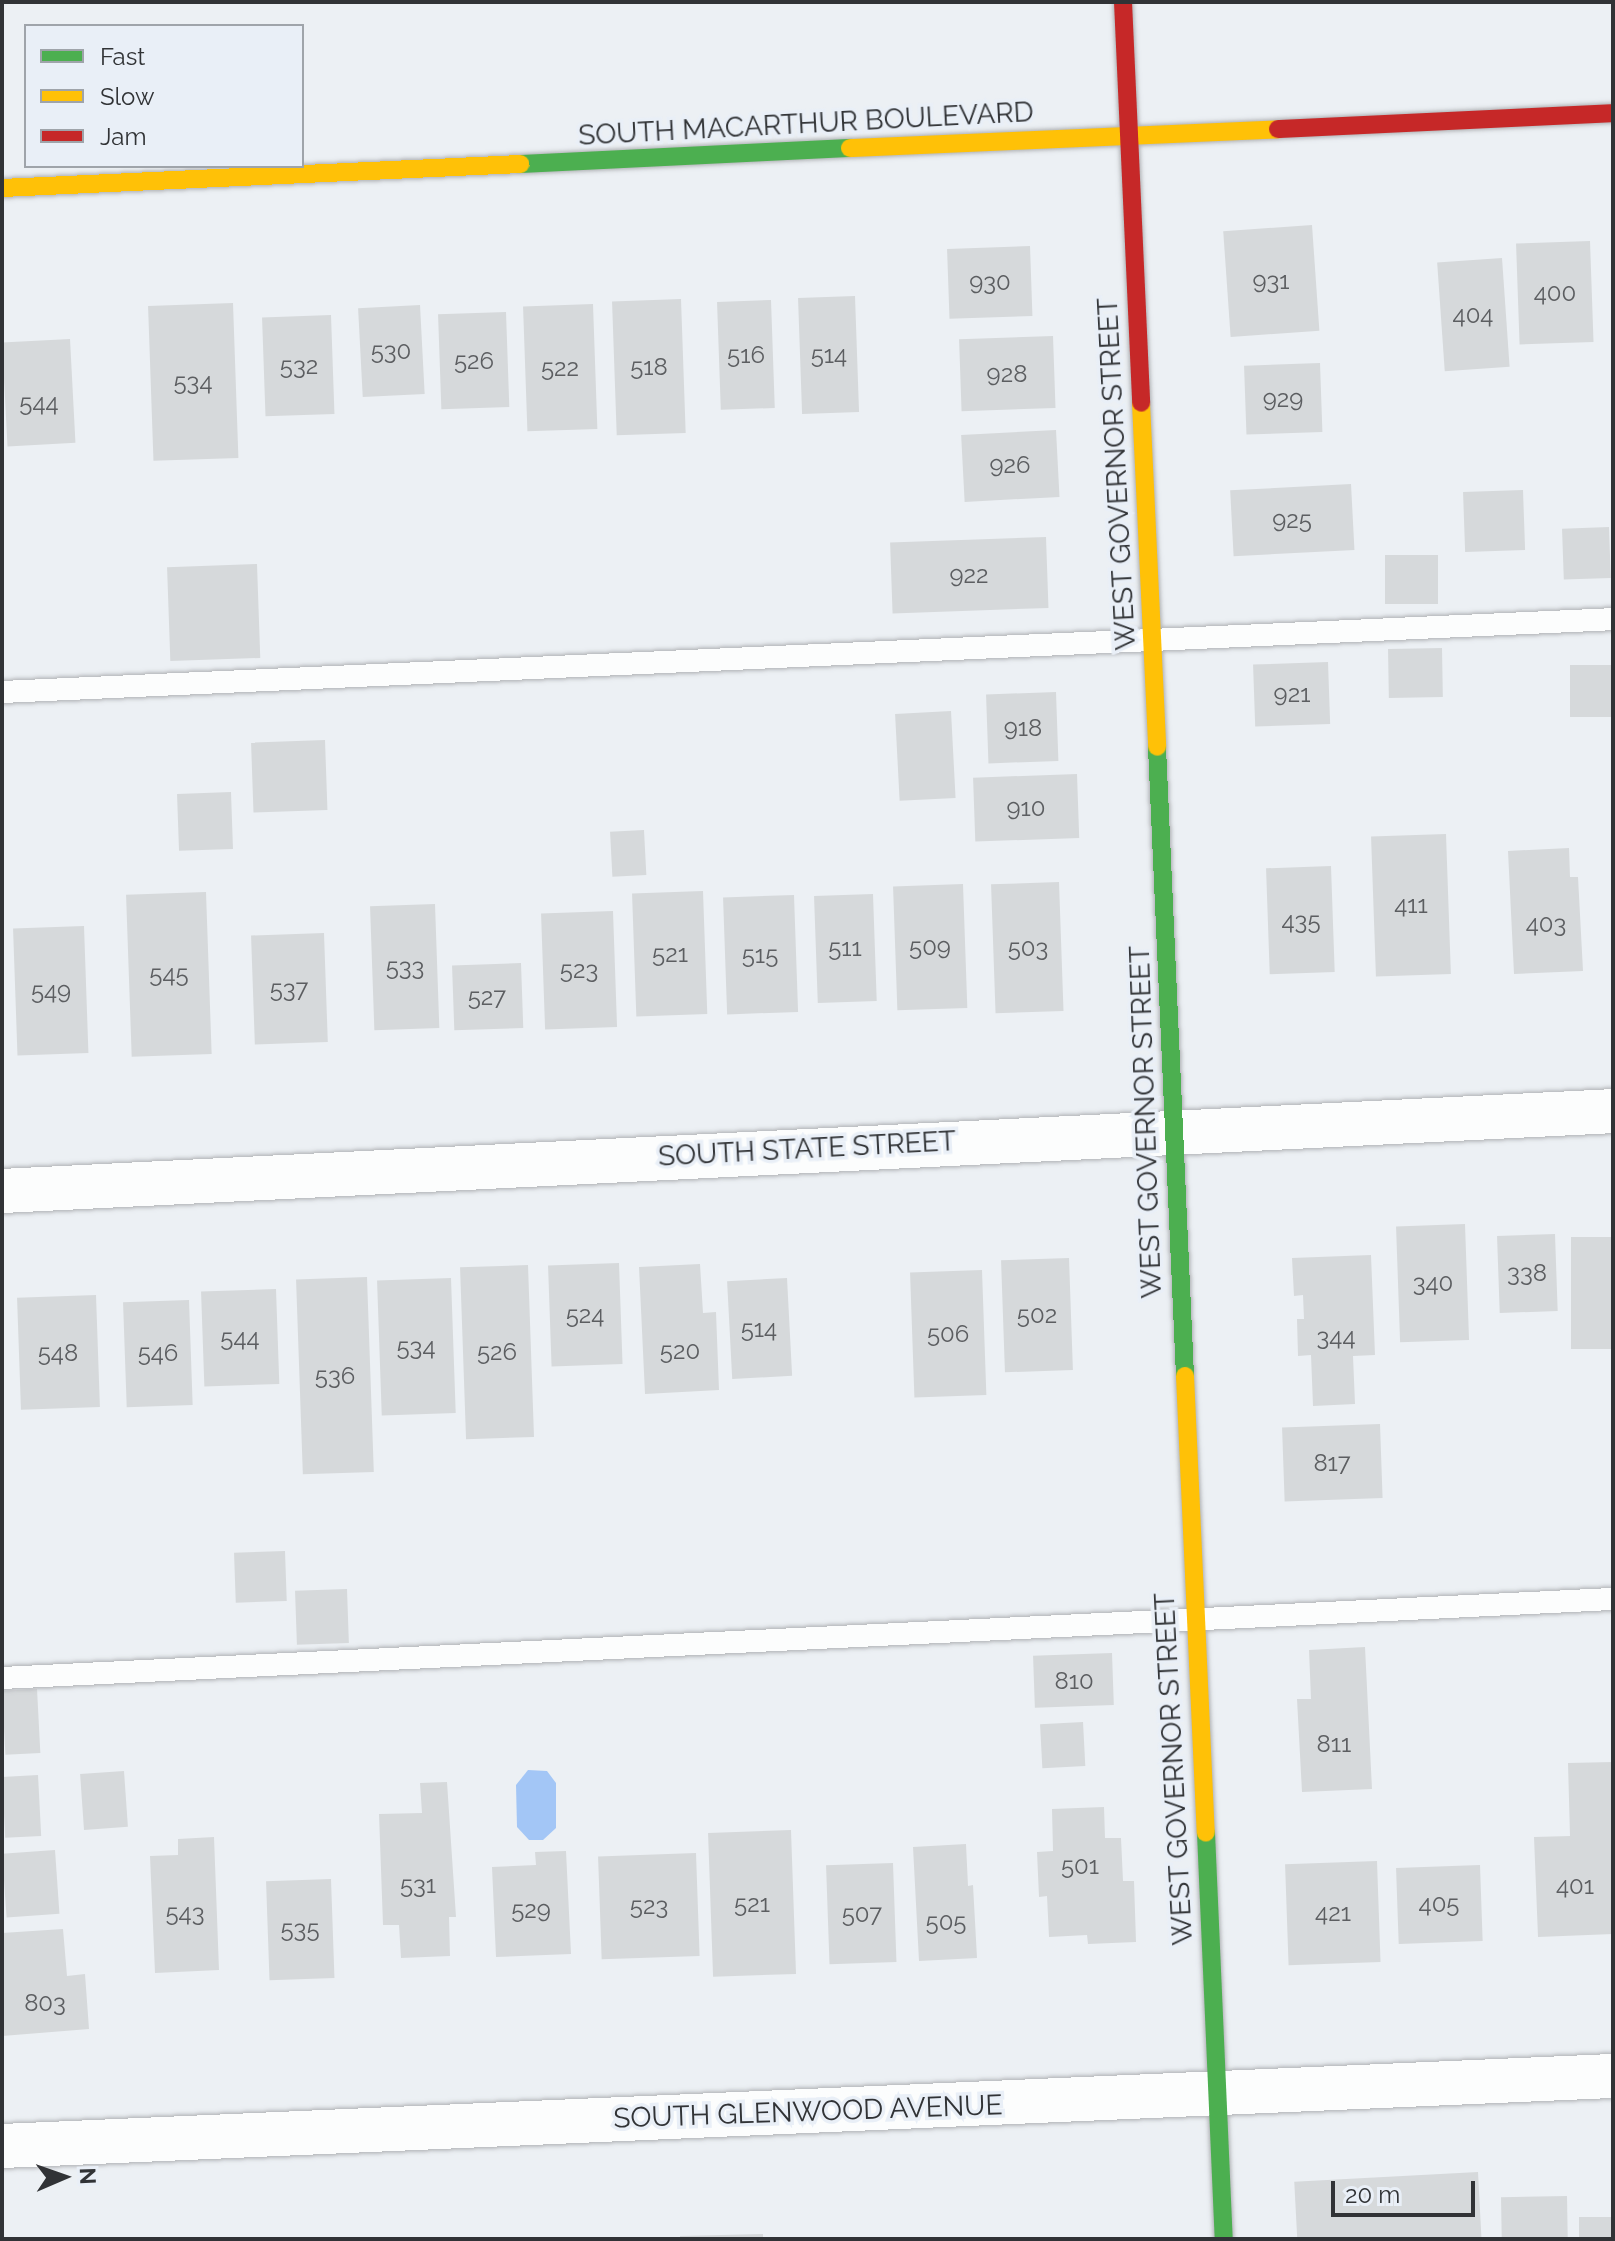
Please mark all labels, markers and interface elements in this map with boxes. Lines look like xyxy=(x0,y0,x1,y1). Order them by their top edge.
legend xyxy=(24,24,304,168)
text: Fast xyxy=(100,42,145,71)
text: Slow xyxy=(100,82,154,111)
street label: SOUTH MACARTHUR BOULEVARD xyxy=(578,95,1034,153)
text: Jam xyxy=(100,122,146,151)
house number: 931 xyxy=(1252,267,1290,295)
house number: 930 xyxy=(969,268,1011,296)
house number: 400 xyxy=(1534,279,1576,307)
street label: WEST GOVERNOR STREET xyxy=(1091,297,1143,651)
house number: 404 xyxy=(1453,301,1493,329)
house number: 530 xyxy=(371,337,411,365)
house number: 516 xyxy=(727,341,765,369)
house number: 514 xyxy=(811,341,847,369)
house number: 526 xyxy=(454,347,494,375)
house number: 532 xyxy=(280,352,318,380)
house number: 518 xyxy=(630,353,668,381)
house number: 522 xyxy=(541,354,579,382)
house number: 928 xyxy=(987,360,1027,388)
house number: 534 xyxy=(174,368,212,396)
house number: 929 xyxy=(1263,385,1303,413)
house number: 544 xyxy=(19,389,59,417)
house number: 926 xyxy=(989,451,1031,479)
house number: 925 xyxy=(1272,506,1312,534)
house number: 922 xyxy=(949,561,989,589)
house number: 921 xyxy=(1274,680,1310,708)
house number: 918 xyxy=(1004,714,1042,742)
house number: 910 xyxy=(1006,794,1046,822)
house number: 411 xyxy=(1394,891,1428,919)
house number: 435 xyxy=(1282,907,1320,935)
house number: 403 xyxy=(1526,910,1566,938)
house number: 509 xyxy=(909,933,951,961)
house number: 511 xyxy=(828,934,862,962)
house number: 503 xyxy=(1008,934,1048,962)
house number: 521 xyxy=(652,940,688,968)
house number: 515 xyxy=(742,941,778,969)
street label: WEST GOVERNOR STREET xyxy=(1123,945,1169,1299)
house number: 533 xyxy=(386,953,424,981)
house number: 523 xyxy=(560,956,598,984)
house number: 545 xyxy=(149,960,189,988)
house number: 537 xyxy=(270,975,308,1003)
house number: 549 xyxy=(31,977,71,1005)
house number: 527 xyxy=(468,983,506,1011)
street label: SOUTH STATE STREET xyxy=(657,1124,957,1174)
house number: 338 xyxy=(1507,1259,1547,1287)
house number: 340 xyxy=(1413,1269,1453,1297)
house number: 524 xyxy=(566,1301,604,1329)
house number: 502 xyxy=(1017,1301,1057,1329)
house number: 514 xyxy=(741,1315,777,1343)
house number: 506 xyxy=(927,1320,969,1348)
house number: 344 xyxy=(1316,1323,1356,1351)
house number: 544 xyxy=(220,1324,260,1352)
house number: 534 xyxy=(397,1333,435,1361)
house number: 520 xyxy=(660,1337,700,1365)
house number: 526 xyxy=(477,1338,517,1366)
house number: 548 xyxy=(38,1339,78,1367)
house number: 546 xyxy=(138,1339,178,1367)
house number: 536 xyxy=(315,1362,355,1390)
house number: 817 xyxy=(1313,1449,1351,1477)
street label: WEST GOVERNOR STREET xyxy=(1148,1592,1200,1946)
house number: 810 xyxy=(1054,1667,1094,1695)
house number: 811 xyxy=(1317,1730,1351,1758)
house number: 501 xyxy=(1061,1852,1099,1880)
house number: 531 xyxy=(400,1871,436,1899)
house number: 401 xyxy=(1556,1872,1594,1900)
house number: 521 xyxy=(734,1890,770,1918)
house number: 405 xyxy=(1419,1890,1459,1918)
house number: 523 xyxy=(630,1892,668,1920)
house number: 529 xyxy=(511,1896,551,1924)
house number: 543 xyxy=(166,1899,204,1927)
house number: 421 xyxy=(1315,1899,1351,1927)
house number: 507 xyxy=(842,1900,882,1928)
house number: 505 xyxy=(926,1908,966,1936)
house number: 535 xyxy=(281,1915,319,1943)
house number: 803 xyxy=(24,1989,66,2017)
street label: SOUTH GLENWOOD AVENUE xyxy=(613,2088,1003,2136)
north arrow xyxy=(24,2137,104,2217)
scale bar xyxy=(1335,2165,1479,2215)
text: N xyxy=(75,2167,101,2185)
text: 20 m xyxy=(1345,2180,1400,2209)

